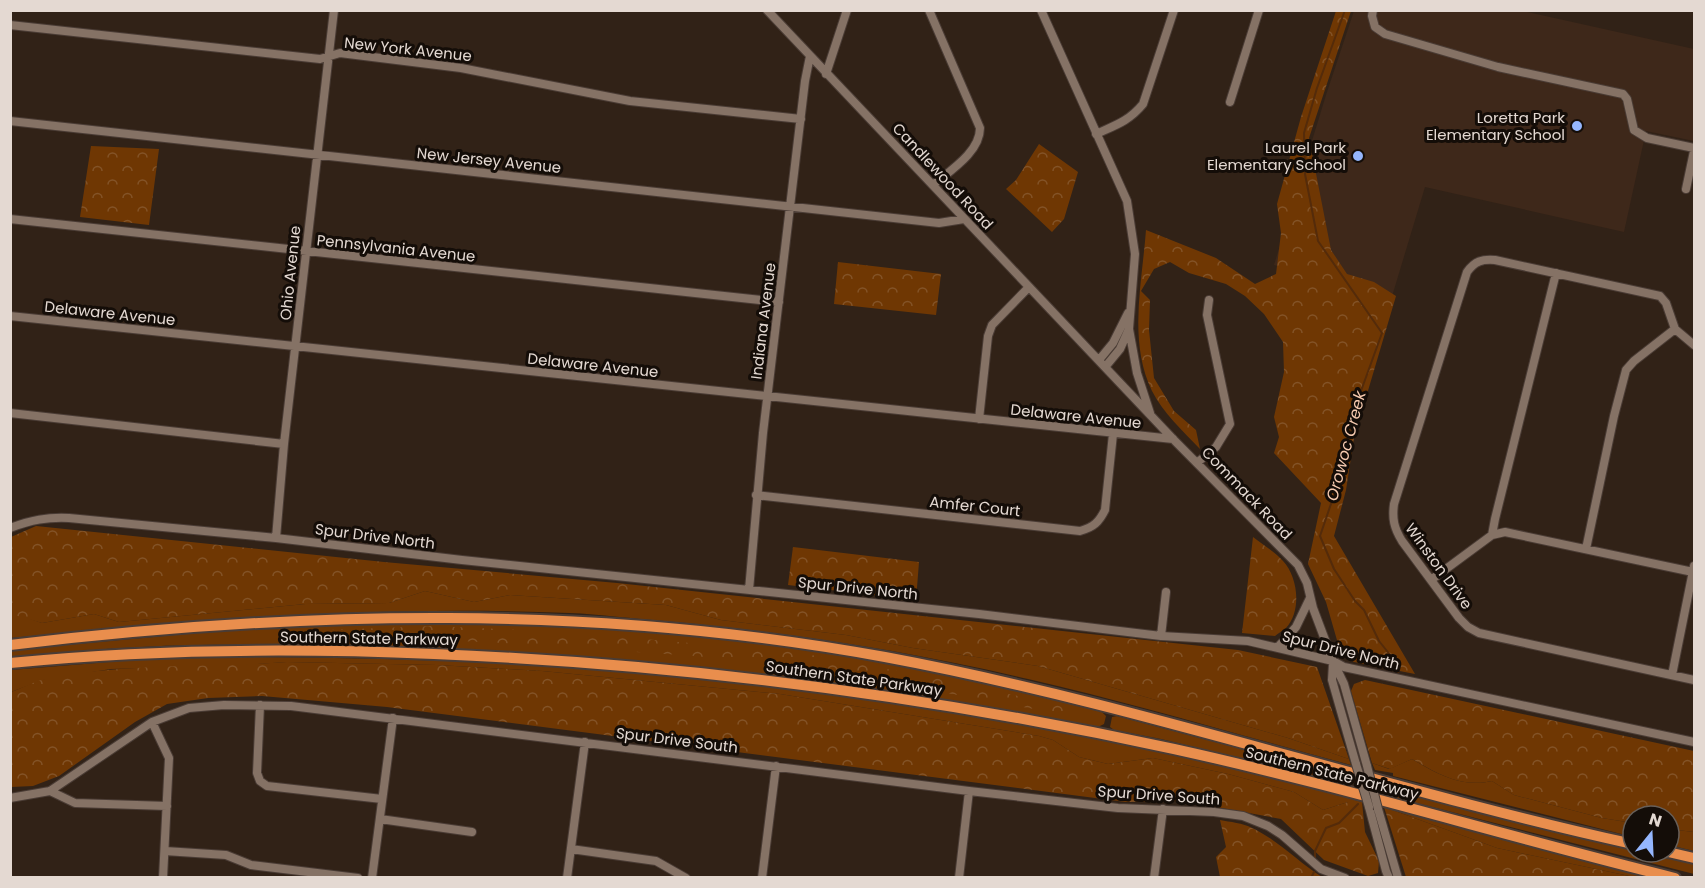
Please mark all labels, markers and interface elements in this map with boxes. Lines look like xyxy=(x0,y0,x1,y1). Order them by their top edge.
street label: New York Avenue xyxy=(343,32,473,66)
place label: Loretta Park Elementary School xyxy=(1426,107,1565,145)
street label: Candlewood Road xyxy=(888,118,998,234)
marker: Loretta Park Elementary School xyxy=(1570,119,1584,133)
place label: Laurel Park Elementary School xyxy=(1207,137,1346,175)
street label: New Jersey Avenue xyxy=(416,142,562,178)
marker: Laurel Park Elementary School xyxy=(1351,149,1365,163)
street label: Ohio Avenue xyxy=(275,225,305,321)
street label: Pennsylvania Avenue xyxy=(316,229,476,267)
street label: Indiana Avenue xyxy=(745,261,781,381)
street label: Delaware Avenue xyxy=(44,296,176,330)
street label: Delaware Avenue xyxy=(527,348,659,382)
water label: Orowoc Creek xyxy=(1320,388,1372,504)
street label: Delaware Avenue xyxy=(1010,399,1142,433)
street label: Commack Road xyxy=(1197,442,1297,544)
street label: Amfer Court xyxy=(929,491,1021,521)
street label: Spur Drive North xyxy=(314,518,436,554)
street label: Winston Drive xyxy=(1401,519,1477,613)
street label: Spur Drive North xyxy=(797,571,919,605)
street label: Spur Drive North xyxy=(1280,625,1402,675)
street label: Southern State Parkway xyxy=(280,626,459,650)
street label: Southern State Parkway xyxy=(765,655,944,701)
street label: Spur Drive South xyxy=(615,722,739,758)
street label: Southern State Parkway xyxy=(1243,741,1421,805)
street label: Spur Drive South xyxy=(1097,780,1221,810)
north arrow xyxy=(1621,804,1681,864)
text: N xyxy=(1646,807,1665,833)

